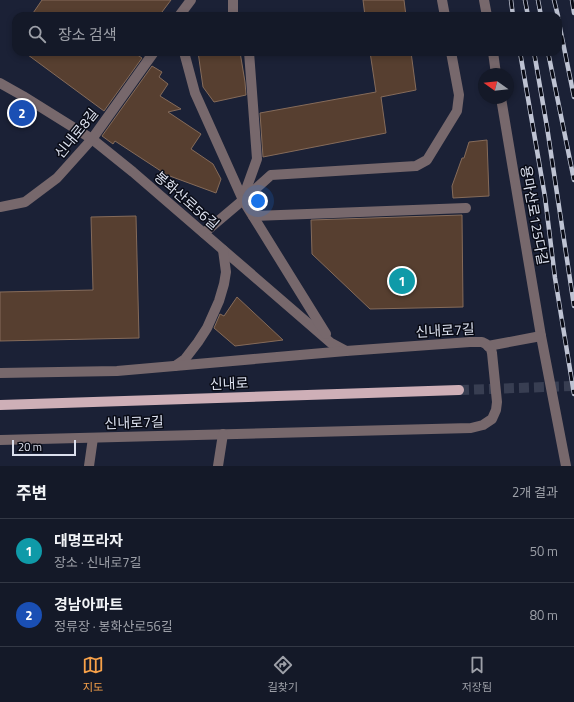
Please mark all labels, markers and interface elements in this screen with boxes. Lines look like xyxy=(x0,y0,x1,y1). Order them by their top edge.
search box xyxy=(12,12,562,56)
icon: search xyxy=(26,23,48,45)
text: 장소 검색 xyxy=(58,23,117,46)
north arrow xyxy=(478,68,514,104)
pin: 2 xyxy=(9,98,35,128)
street label: 신내로8길 xyxy=(49,103,103,163)
street label: 용마산로125다길 xyxy=(516,164,554,266)
street label: 봉화산로56길 xyxy=(150,166,224,234)
your location xyxy=(248,191,268,211)
pin: 1 xyxy=(389,266,415,296)
street label: 신내로7길 xyxy=(415,318,475,342)
street label: 신내로 xyxy=(209,372,249,394)
street label: 신내로7길 xyxy=(104,410,164,434)
scale bar xyxy=(12,438,76,457)
text: 20 m xyxy=(18,439,42,455)
text: 주변 xyxy=(16,480,47,506)
text: 2개 결과 xyxy=(512,482,558,502)
text: 대명프라자 xyxy=(54,529,123,552)
text: 1 xyxy=(25,541,33,561)
text: 50 m xyxy=(530,541,558,561)
text: 장소 · 신내로7길 xyxy=(54,552,142,572)
text: 경남아파트 xyxy=(54,593,123,616)
text: 2 xyxy=(25,605,33,625)
text: 80 m xyxy=(530,605,558,625)
text: 정류장 · 봉화산로56길 xyxy=(54,616,173,636)
tab: 지도 xyxy=(82,654,104,695)
tab: 길찾기 xyxy=(268,654,298,695)
tab: 저장됨 xyxy=(462,654,492,695)

